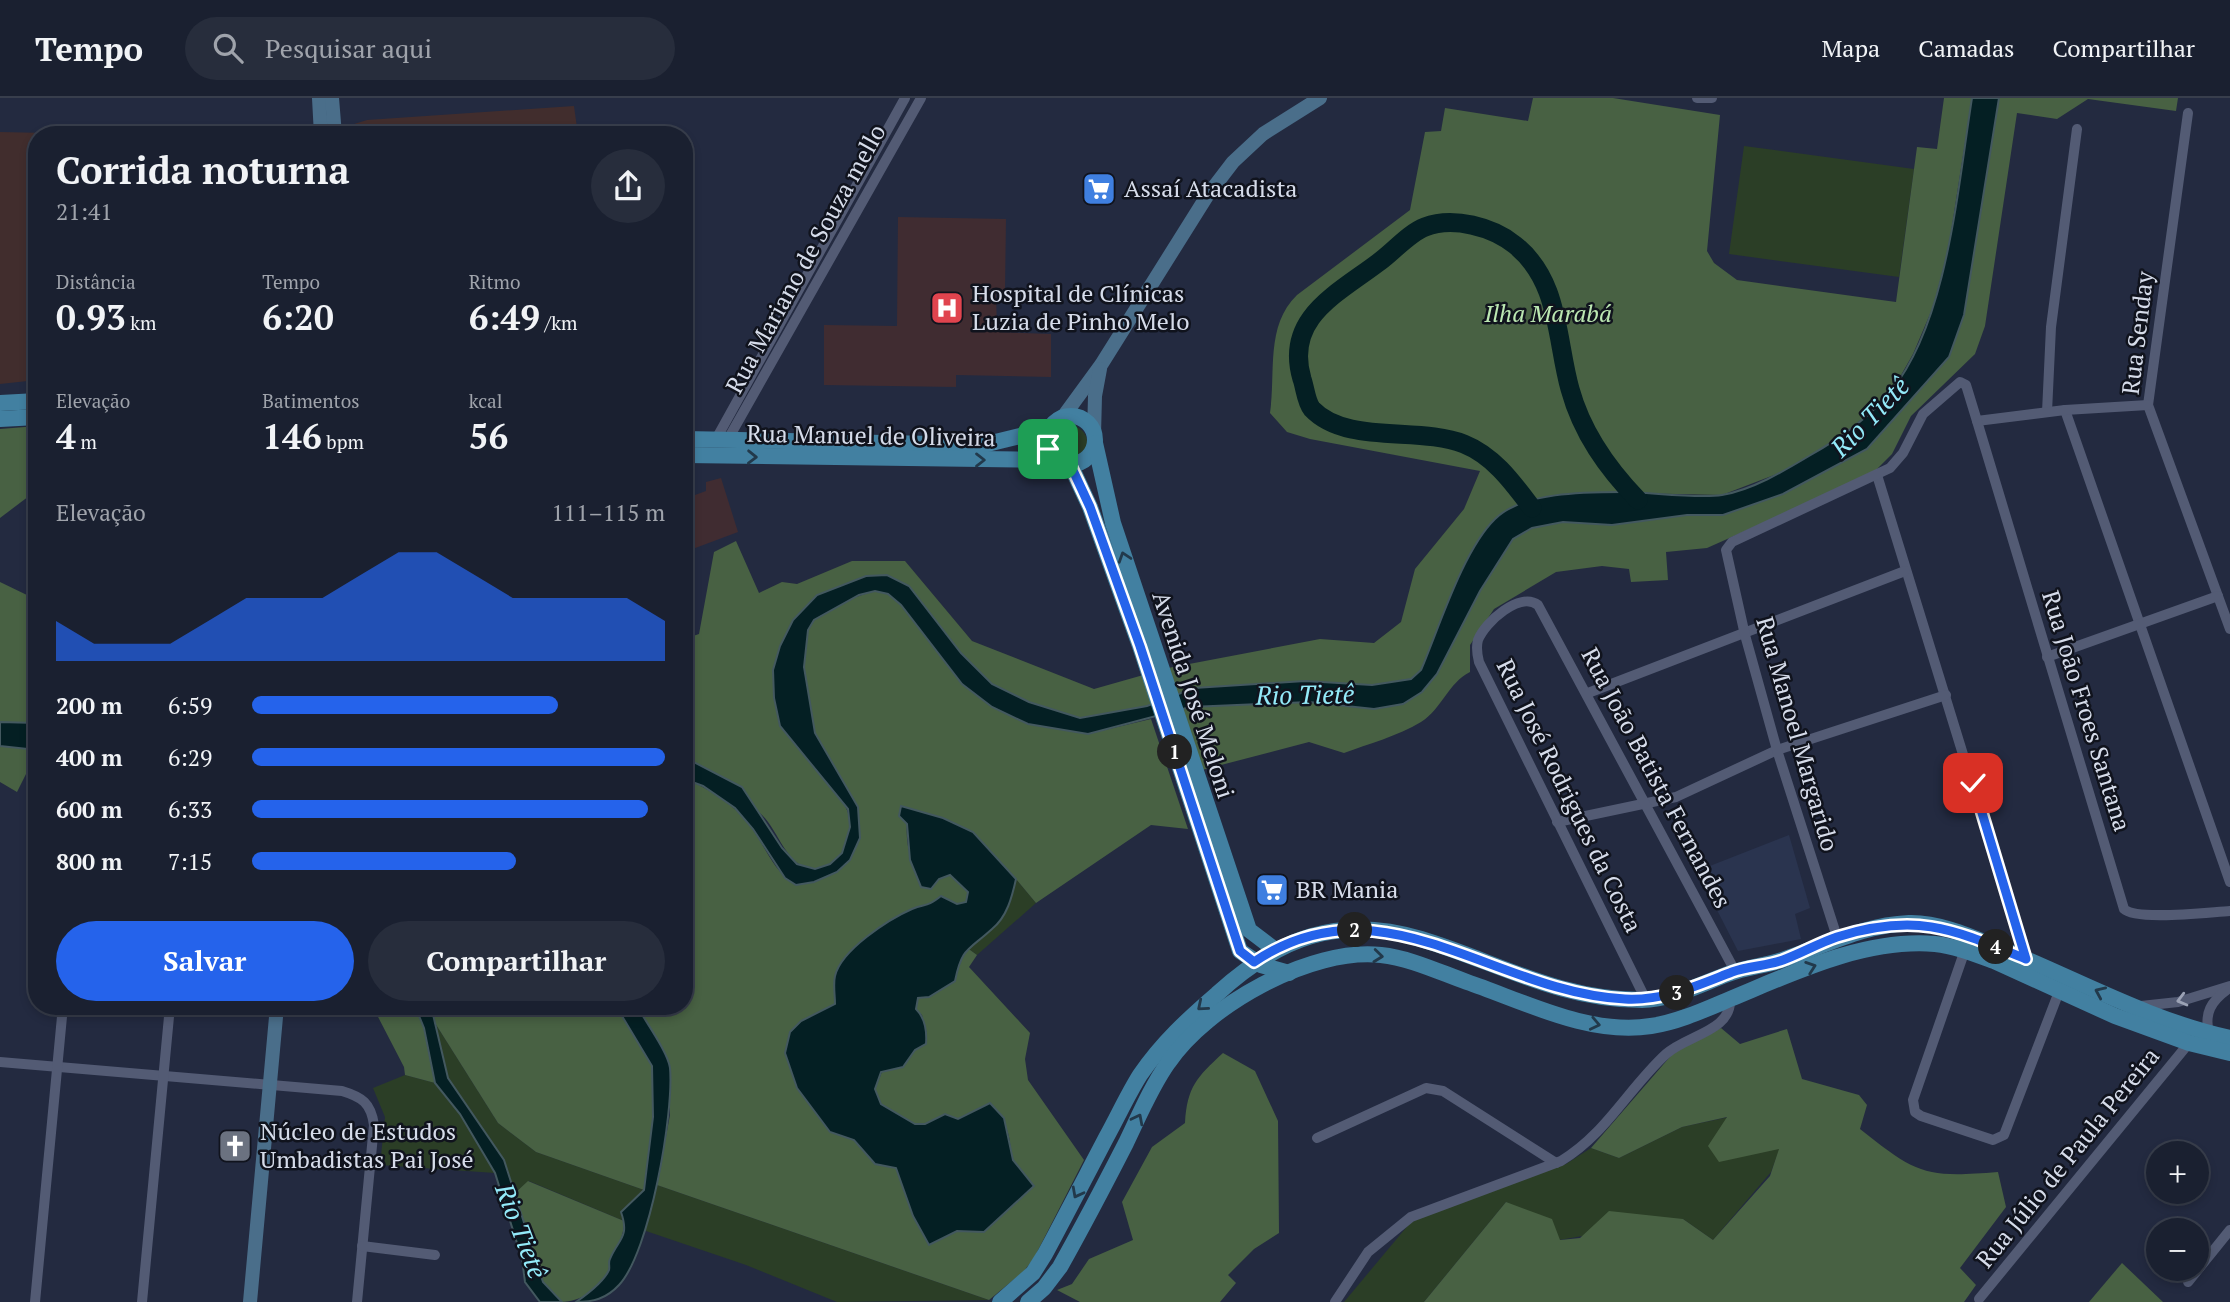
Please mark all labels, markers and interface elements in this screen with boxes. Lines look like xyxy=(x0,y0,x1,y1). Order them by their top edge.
search box xyxy=(185,17,675,80)
text: Tempo xyxy=(35,27,143,70)
icon: search xyxy=(209,29,247,67)
text: Pesquisar aqui xyxy=(265,31,432,65)
text: Mapa xyxy=(1822,32,1880,64)
text: Camadas xyxy=(1918,32,2014,64)
text: Compartilhar xyxy=(2052,32,2195,64)
street label: Rua Mariano de Souza mello xyxy=(718,118,893,399)
text: Corrida noturna xyxy=(56,145,350,195)
button: share xyxy=(591,149,665,223)
supermarket icon: Assaí Atacadista xyxy=(1080,170,1118,208)
place label: Assaí Atacadista xyxy=(1124,172,1297,204)
text: 21:41 xyxy=(56,196,113,227)
text: Distância xyxy=(56,269,136,294)
text: Tempo xyxy=(262,269,320,294)
text: Ritmo xyxy=(469,269,520,294)
street label: Rua Senday xyxy=(2114,269,2161,396)
place label: Hospital de Clínicas Luzia de Pinho Melo xyxy=(972,277,1189,337)
hospital icon: Hospital de Clínicas Luzia de Pinho Melo xyxy=(928,289,966,327)
text: 0.93 xyxy=(56,294,126,340)
text: 6:20 xyxy=(262,294,334,340)
text: 6:49 xyxy=(469,294,540,340)
park label: Ilha Marabá xyxy=(1483,297,1612,329)
text: km xyxy=(126,310,157,335)
text: /km xyxy=(540,310,577,335)
water label: Rio Tietê xyxy=(1822,369,1916,464)
text: Elevação xyxy=(56,388,130,413)
text: Batimentos xyxy=(262,388,359,413)
text: kcal xyxy=(469,388,502,413)
text: 4 xyxy=(56,413,76,459)
text: 146 xyxy=(262,413,322,459)
text: 56 xyxy=(469,413,508,459)
street label: Rua Manuel de Oliveira xyxy=(746,417,996,453)
pin xyxy=(1018,419,1078,479)
text: m xyxy=(76,429,97,454)
text: bpm xyxy=(322,429,364,454)
icon: arrive xyxy=(1029,430,1067,468)
one-way arrow xyxy=(748,449,758,465)
one-way arrow xyxy=(975,452,986,468)
text: Elevação xyxy=(56,497,146,528)
text: 111–115 m xyxy=(552,497,665,528)
one-way arrow xyxy=(1117,551,1132,563)
street label: Rua João Froes Santana xyxy=(2035,586,2139,835)
street label: Avenida José Meloni xyxy=(1145,587,1243,802)
street label: Rua Manoel Margarido xyxy=(1749,613,1847,855)
street label: Rua João Batista Fernandes xyxy=(1575,642,1739,913)
street label: Rua José Rodrigues da Costa xyxy=(1490,654,1650,937)
water label: Rio Tietê xyxy=(1254,676,1355,712)
text: 200 m xyxy=(56,690,122,721)
text: 6:59 xyxy=(168,690,212,721)
pin: 1 xyxy=(1158,734,1192,770)
text: 1 xyxy=(1169,739,1180,764)
text: 400 m xyxy=(56,742,122,773)
text: 6:29 xyxy=(168,742,212,773)
pin xyxy=(1943,753,2003,813)
icon: check xyxy=(1954,764,1992,802)
text: 600 m xyxy=(56,794,122,825)
text: 6:33 xyxy=(168,794,212,825)
text: 800 m xyxy=(56,846,122,877)
text: 7:15 xyxy=(168,846,212,877)
supermarket icon: BR Mania xyxy=(1253,871,1291,909)
place label: BR Mania xyxy=(1296,873,1398,905)
pin: 2 xyxy=(1338,912,1372,948)
text: 2 xyxy=(1349,917,1360,942)
button: Salvar xyxy=(56,921,354,1001)
button: Compartilhar xyxy=(368,921,665,1001)
pin: 4 xyxy=(1979,930,2014,964)
text: 4 xyxy=(1990,934,2001,959)
one-way arrow xyxy=(1373,948,1384,963)
one-way arrow xyxy=(1805,961,1817,975)
pin: 3 xyxy=(1660,976,1694,1010)
text: 3 xyxy=(1671,980,1682,1005)
one-way arrow xyxy=(2095,986,2107,1000)
one-way arrow xyxy=(2176,992,2188,1007)
one-way arrow xyxy=(1198,998,1211,1010)
one-way arrow xyxy=(1589,1015,1601,1030)
street label: Rua Júlio de Paula Pereira xyxy=(1968,1041,2166,1274)
one-way arrow xyxy=(1129,1113,1143,1126)
place label: Núcleo de Estudos Umbadistas Pai José xyxy=(260,1115,474,1175)
church icon: Núcleo de Estudos Umbadistas Pai José xyxy=(216,1127,254,1165)
map controls xyxy=(2146,1141,2209,1281)
button: + xyxy=(2146,1141,2209,1204)
water label: Rio Tietê xyxy=(488,1177,556,1283)
one-way arrow xyxy=(1072,1186,1085,1199)
button: − xyxy=(2146,1218,2209,1281)

